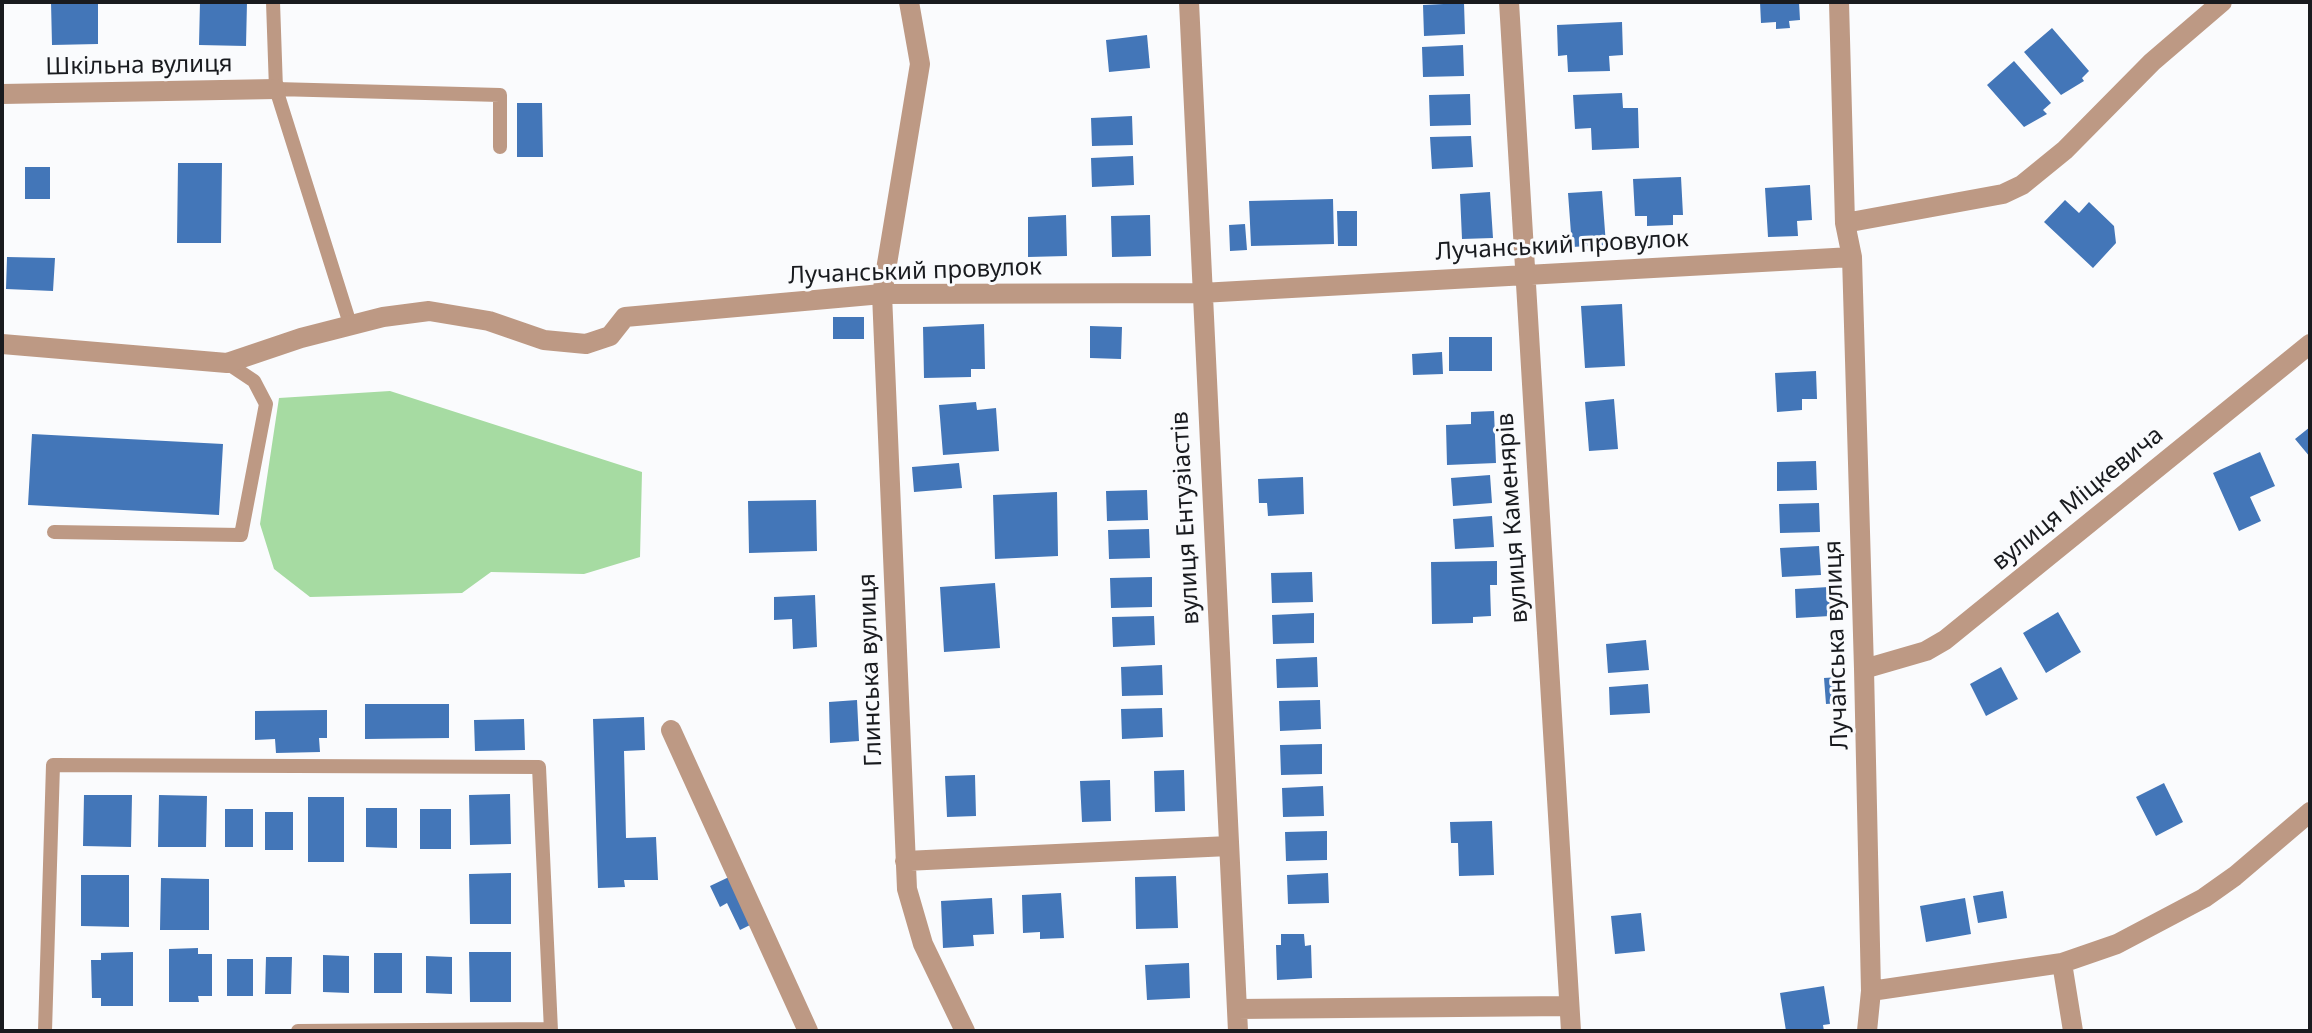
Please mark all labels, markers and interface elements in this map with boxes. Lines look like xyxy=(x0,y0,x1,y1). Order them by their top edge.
street label: Шкільна вулиця xyxy=(45,50,233,82)
street label: Лучанський провулок xyxy=(1435,225,1689,267)
street label: Лучанський провулок xyxy=(788,253,1042,291)
street label: вулиця Ентузіастів xyxy=(1166,411,1206,625)
street label: вулиця Каменярів xyxy=(1491,412,1535,624)
street label: вулиця Міцкевича xyxy=(1987,421,2169,577)
street label: Лучанська вулиця xyxy=(1819,540,1855,750)
street label: Глинська вулиця xyxy=(853,573,889,767)

